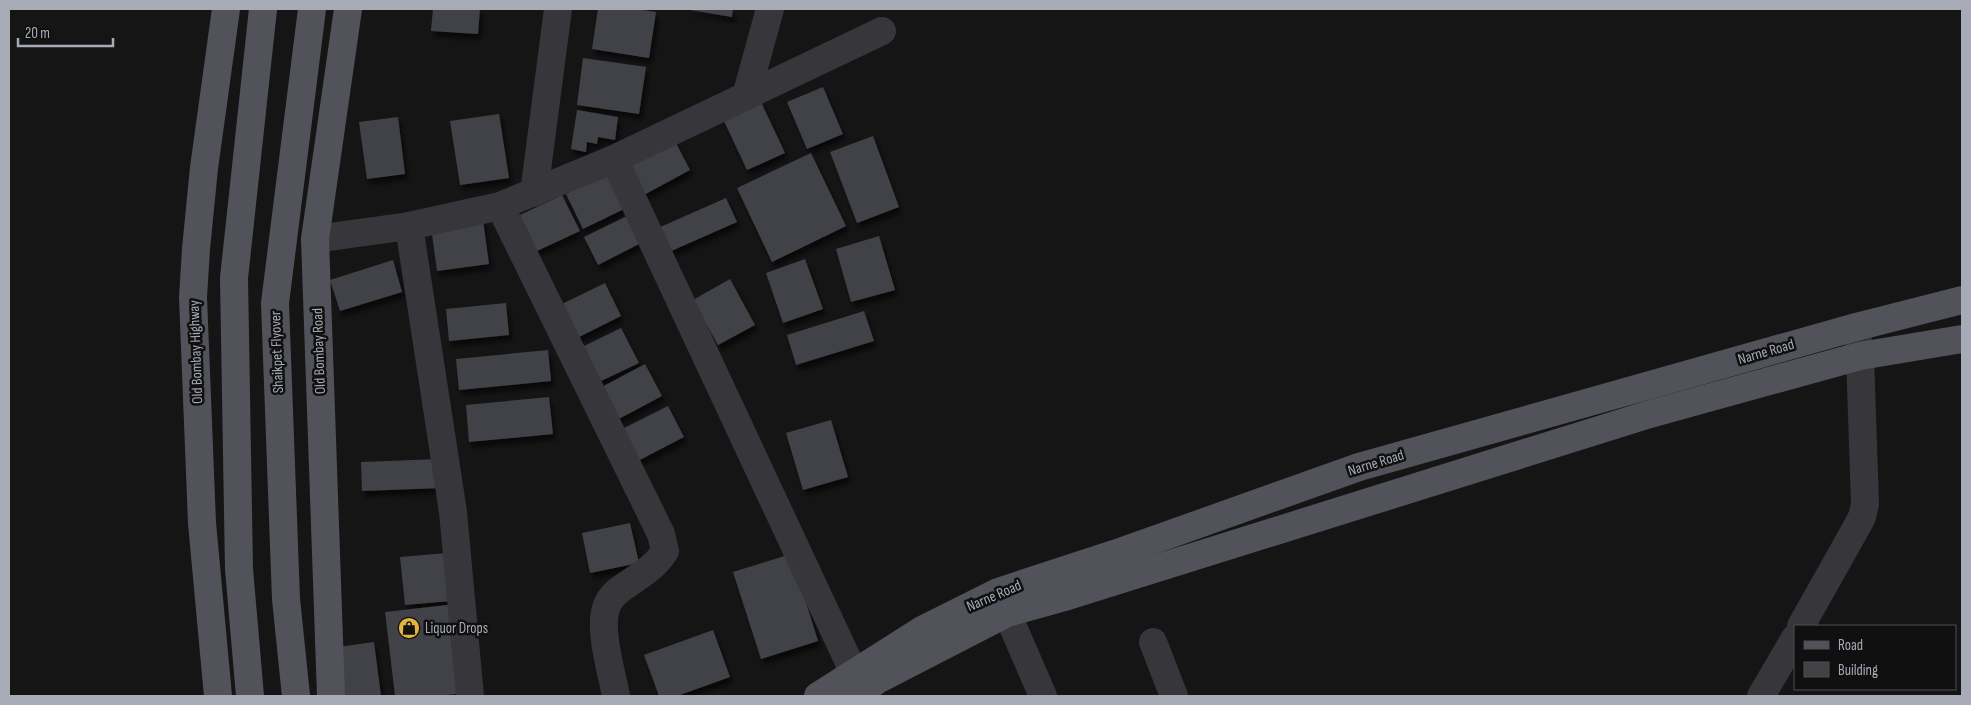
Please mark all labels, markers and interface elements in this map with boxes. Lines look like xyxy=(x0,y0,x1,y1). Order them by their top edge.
scale bar xyxy=(18,15,112,47)
text: 20 m xyxy=(25,24,50,43)
street label: Old Bombay Highway xyxy=(185,300,207,404)
street label: Old Bombay Road xyxy=(308,307,330,395)
street label: Shaikpet Flyover xyxy=(266,310,288,394)
street label: Narne Road xyxy=(1736,335,1796,369)
street label: Narne Road xyxy=(1346,446,1406,480)
street label: Narne Road xyxy=(964,576,1024,616)
shop icon: Liquor Drops xyxy=(397,616,421,640)
place label: Liquor Drops xyxy=(425,619,488,638)
legend xyxy=(1794,625,1956,690)
text: Road xyxy=(1838,636,1863,655)
text: Building xyxy=(1838,661,1878,680)

